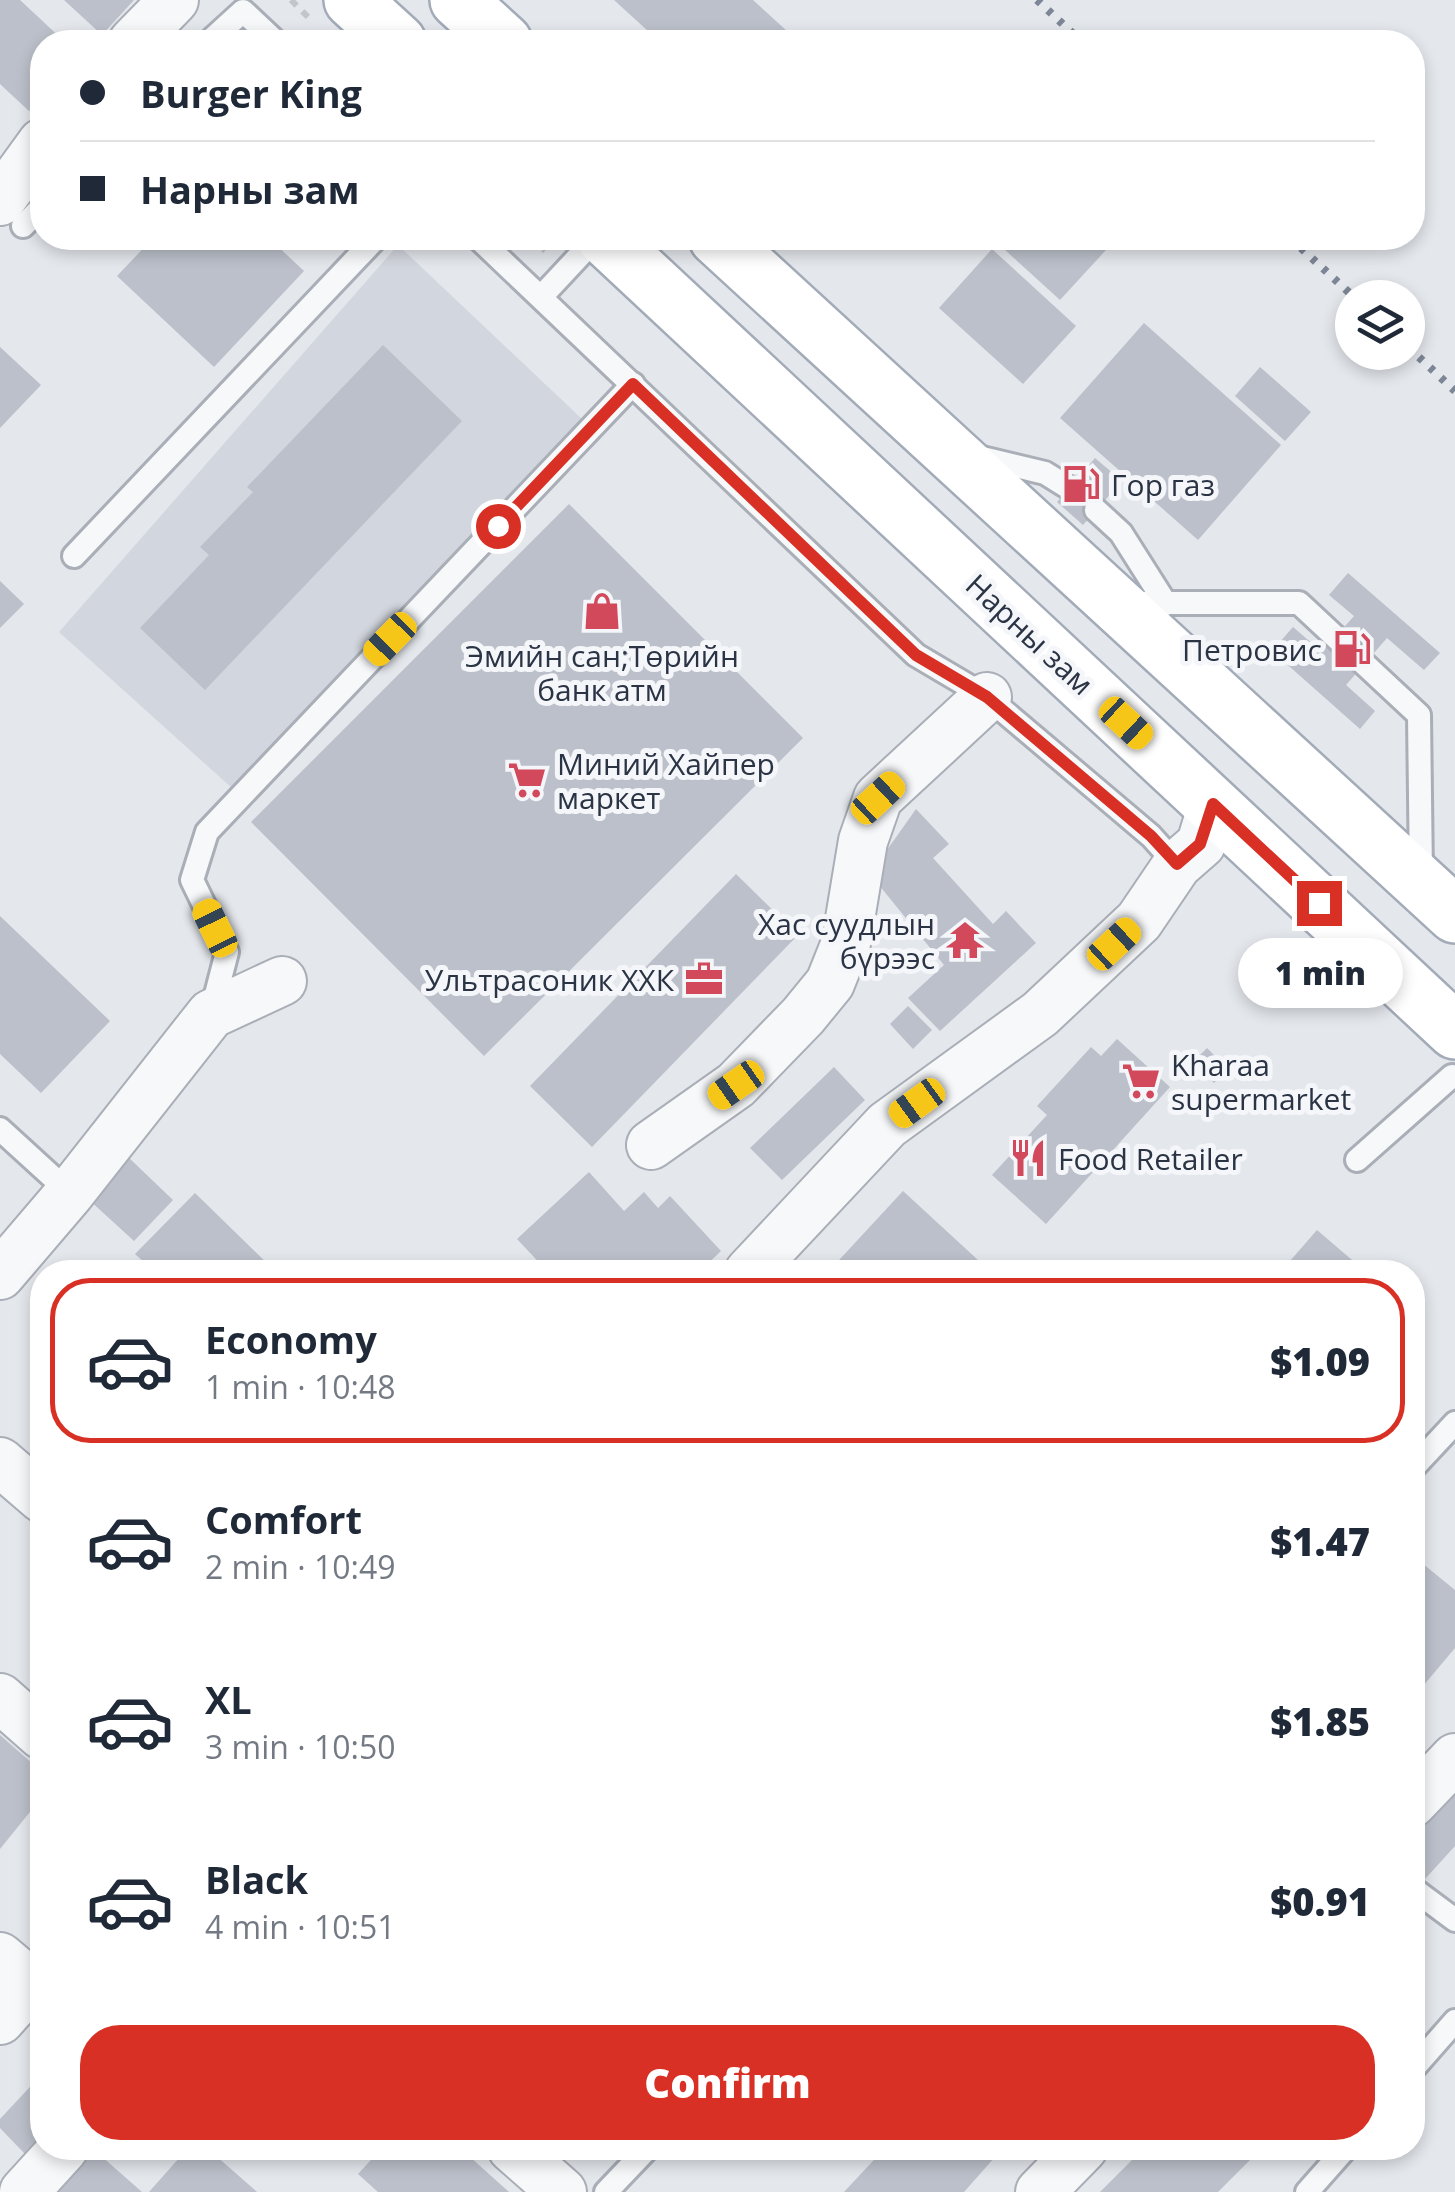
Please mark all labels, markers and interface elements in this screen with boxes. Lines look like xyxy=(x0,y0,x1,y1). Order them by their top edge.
text: Burger King xyxy=(140,67,362,119)
text: Нарны зам xyxy=(140,163,360,215)
map controls xyxy=(1335,280,1425,370)
button: layers xyxy=(1335,280,1425,370)
fuel station icon: Гор газ xyxy=(1060,463,1102,505)
place label: Гор газ xyxy=(1111,464,1215,505)
route start xyxy=(476,504,521,549)
street label: Нарны зам xyxy=(957,564,1103,704)
shop icon: Эмийн сан;Төрийн банк атм xyxy=(581,590,623,632)
car xyxy=(358,607,422,671)
fuel station icon: Петровис xyxy=(1331,628,1373,670)
place label: Петровис xyxy=(1182,629,1322,670)
place label: Эмийн сан;Төрийн банк атм xyxy=(465,635,739,710)
car xyxy=(1094,692,1158,754)
place label: Миний Хайпер маркет xyxy=(557,743,775,818)
supermarket icon: Миний Хайпер маркет xyxy=(506,759,548,801)
car xyxy=(846,767,910,829)
route end xyxy=(1297,881,1342,926)
car xyxy=(188,894,242,962)
place label: Хас суудлын бүрээс xyxy=(758,903,935,978)
car xyxy=(1082,913,1146,975)
temple icon: Хас суудлын бүрээс xyxy=(944,919,986,961)
callout: 1 min xyxy=(1236,938,1402,1008)
text: 1 min xyxy=(1275,951,1366,994)
office icon: Ультрасоник ХХК xyxy=(683,958,725,1000)
place label: Ультрасоник ХХК xyxy=(425,959,675,1000)
place label: Kharaa supermarket xyxy=(1171,1044,1351,1119)
car xyxy=(703,1056,769,1114)
supermarket icon: Kharaa supermarket xyxy=(1120,1060,1162,1102)
car xyxy=(884,1073,950,1133)
restaurant icon: Food Retailer xyxy=(1007,1137,1049,1179)
place label: Food Retailer xyxy=(1058,1138,1243,1179)
text: Economy xyxy=(205,1313,377,1365)
icon: car xyxy=(85,1316,175,1406)
text: $1.09 xyxy=(1270,1335,1370,1387)
text: 1 min · 10:48 xyxy=(205,1365,396,1408)
text: Comfort xyxy=(205,1493,362,1545)
icon: car xyxy=(85,1496,175,1586)
text: $1.47 xyxy=(1270,1515,1370,1567)
text: 2 min · 10:49 xyxy=(205,1545,396,1588)
text: XL xyxy=(205,1673,252,1725)
icon: car xyxy=(85,1676,175,1766)
text: $1.85 xyxy=(1270,1695,1370,1747)
text: 3 min · 10:50 xyxy=(205,1725,396,1768)
text: Black xyxy=(205,1853,308,1905)
icon: car xyxy=(85,1856,175,1946)
text: $0.91 xyxy=(1270,1875,1370,1927)
text: 4 min · 10:51 xyxy=(205,1905,396,1948)
button: Confirm xyxy=(80,2025,1375,2140)

